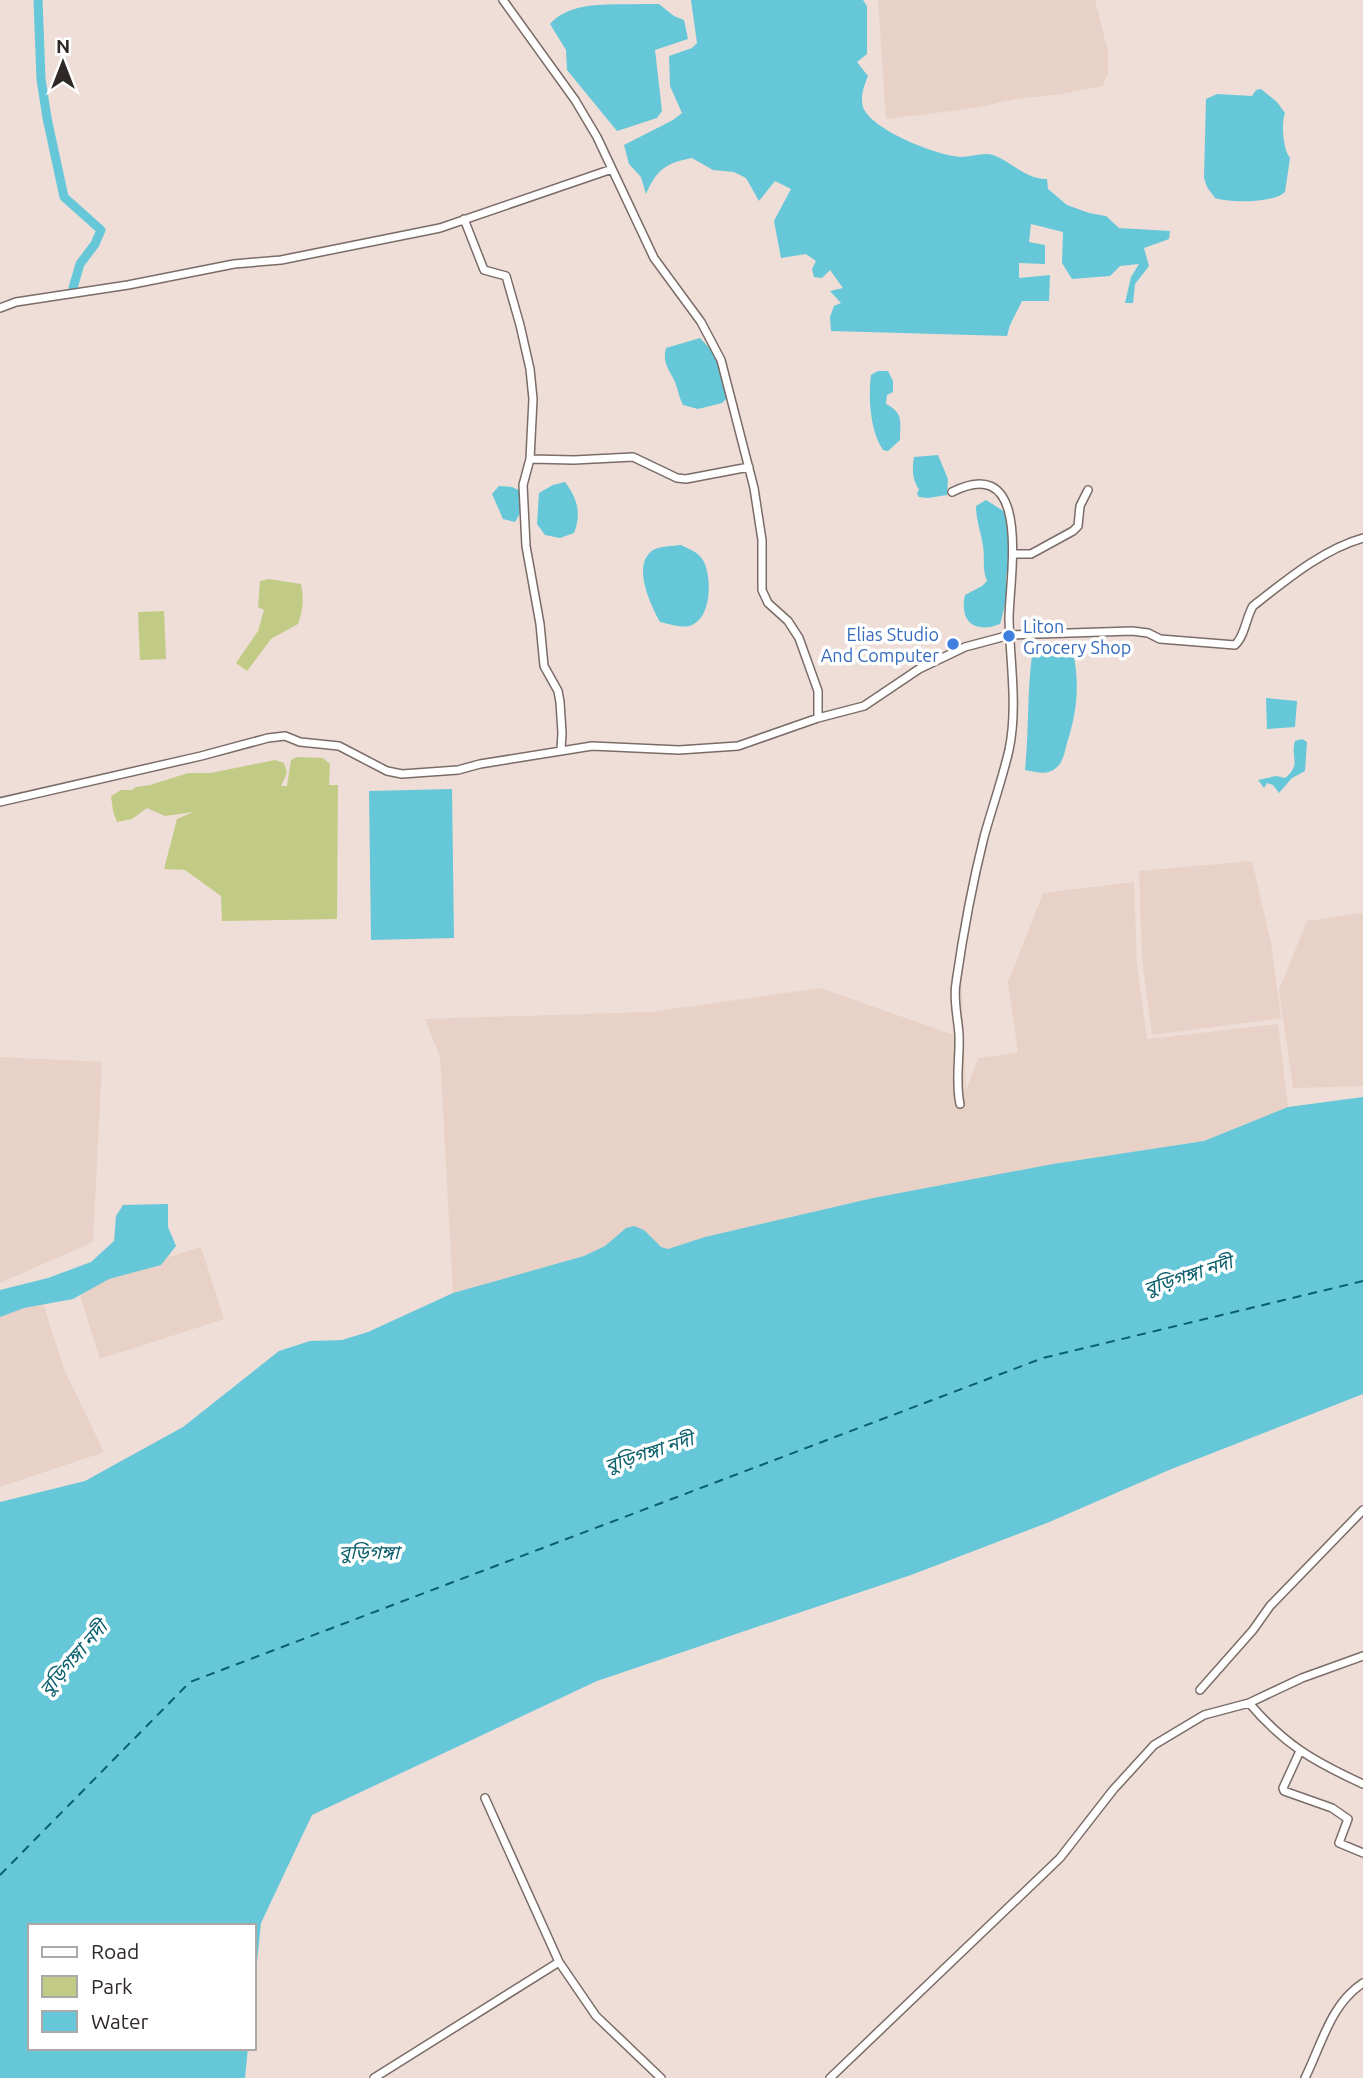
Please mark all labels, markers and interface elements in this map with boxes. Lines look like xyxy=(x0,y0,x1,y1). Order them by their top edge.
north arrow xyxy=(28,28,98,98)
text: N xyxy=(56,35,70,57)
place label: Liton Grocery Shop xyxy=(1023,616,1131,657)
place label: Elias Studio And Computer xyxy=(821,624,939,665)
marker: Liton Grocery Shop xyxy=(1001,628,1017,644)
marker: Elias Studio And Computer xyxy=(945,636,961,652)
water label: বুড়িগঙ্গা নদী xyxy=(1141,1249,1239,1301)
water label: বুড়িগঙ্গা নদী xyxy=(602,1426,700,1478)
water label: বুড়িগঙ্গা xyxy=(339,1541,403,1564)
water label: বুড়িগঙ্গা নদী xyxy=(35,1613,115,1701)
legend xyxy=(28,1924,256,2050)
text: Road xyxy=(91,1939,139,1963)
text: Park xyxy=(91,1974,133,1998)
text: Water xyxy=(91,2009,149,2033)

